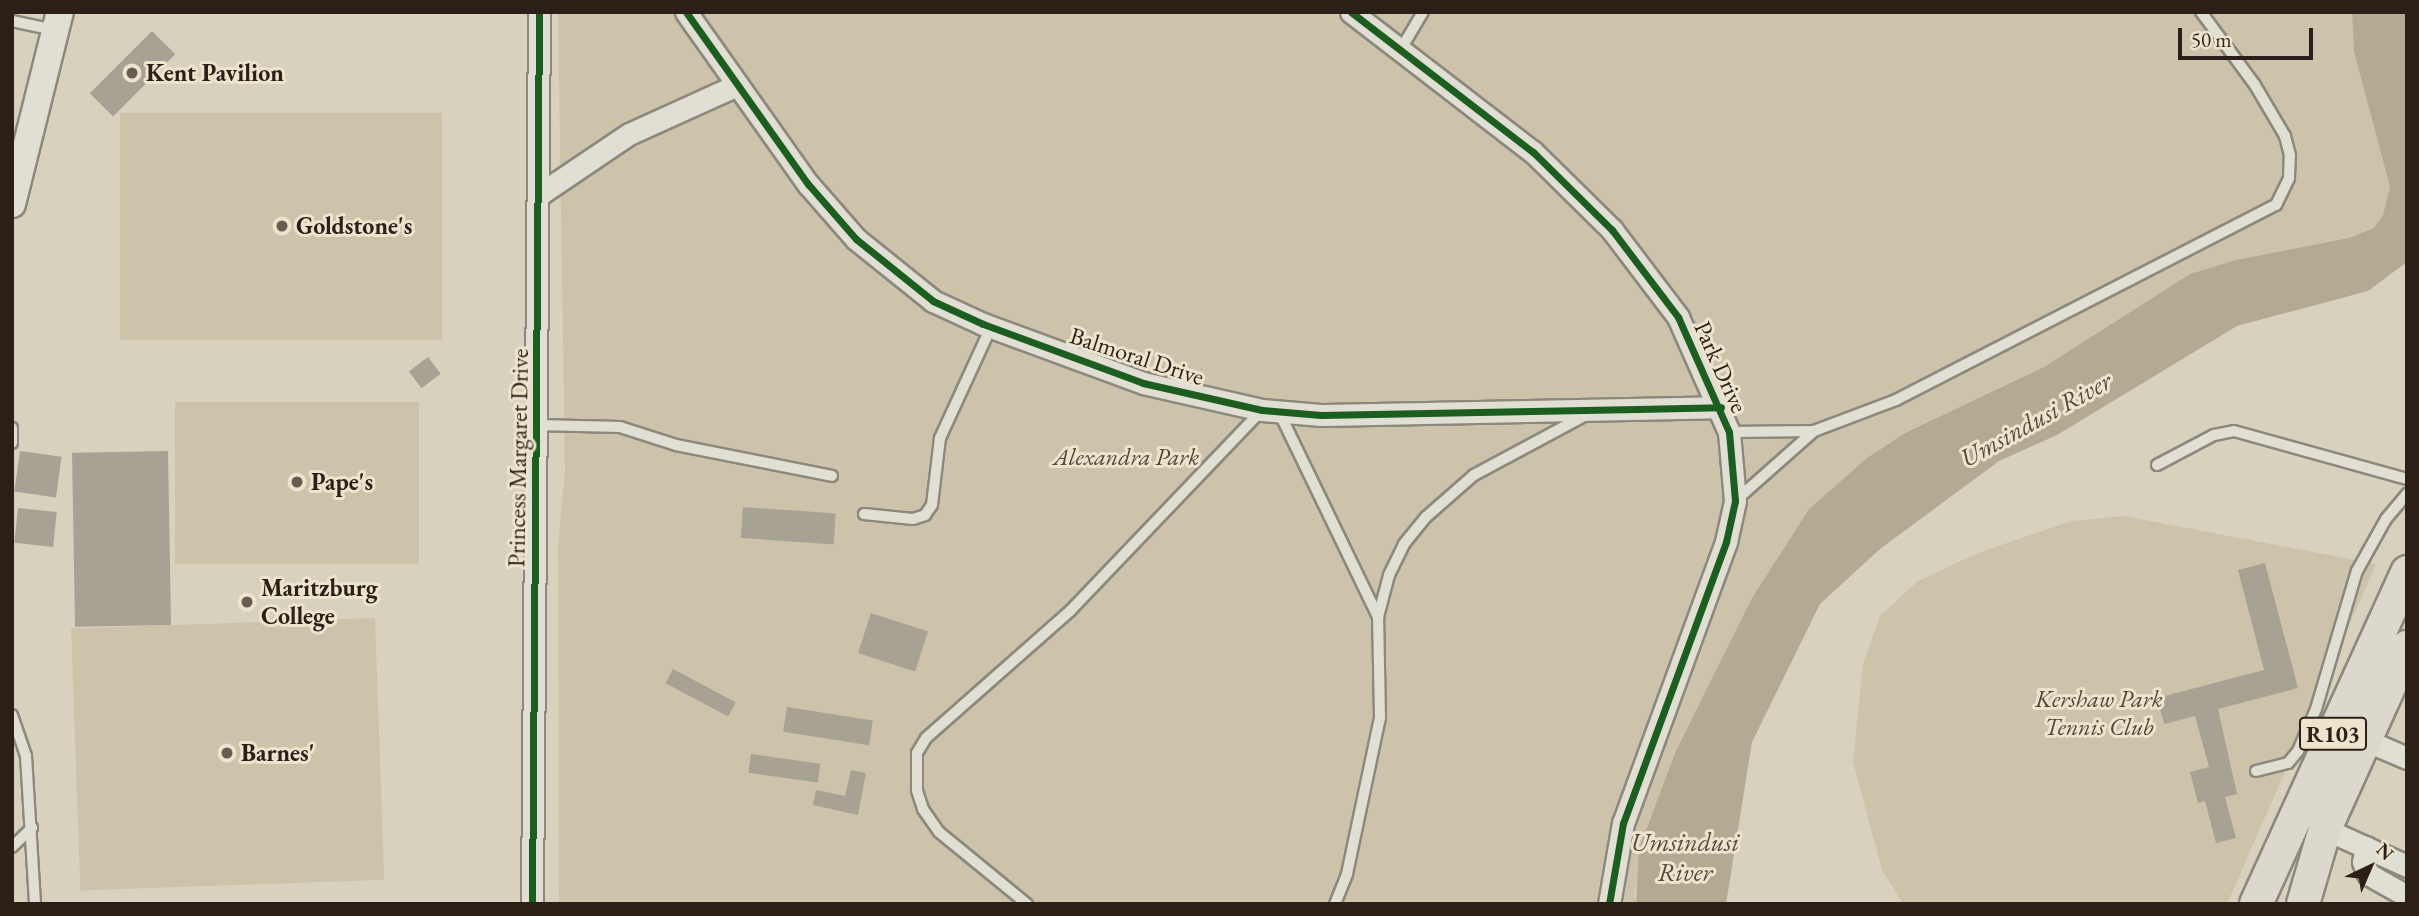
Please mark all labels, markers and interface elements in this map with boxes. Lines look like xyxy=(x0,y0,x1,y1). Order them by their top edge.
scale bar xyxy=(2181,14,2316,58)
text: 50 m xyxy=(2191,26,2232,53)
place label: Kent Pavilion xyxy=(146,59,284,87)
marker: Kent Pavilion xyxy=(124,65,140,81)
place label: Goldstone's xyxy=(296,212,412,240)
marker: Goldstone's xyxy=(274,218,290,234)
street label: Park Drive xyxy=(1688,317,1754,417)
street label: Balmoral Drive xyxy=(1066,321,1208,391)
street label: Princess Margaret Drive xyxy=(502,349,534,567)
water label: Umsindusi River xyxy=(1955,366,2117,474)
park label: Alexandra Park xyxy=(1053,443,1199,471)
place label: Pape's xyxy=(311,468,373,496)
marker: Pape's xyxy=(289,474,305,490)
place label: Maritzburg College xyxy=(261,574,378,630)
marker: Maritzburg College xyxy=(239,594,255,610)
park label: Kershaw Park Tennis Club xyxy=(2035,685,2163,741)
road number: R103 xyxy=(2298,714,2368,754)
place label: Barnes' xyxy=(241,739,314,767)
marker: Barnes' xyxy=(219,745,235,761)
water label: Umsindusi River xyxy=(1631,827,1739,888)
north arrow xyxy=(2335,832,2405,902)
text: N xyxy=(2371,837,2399,866)

